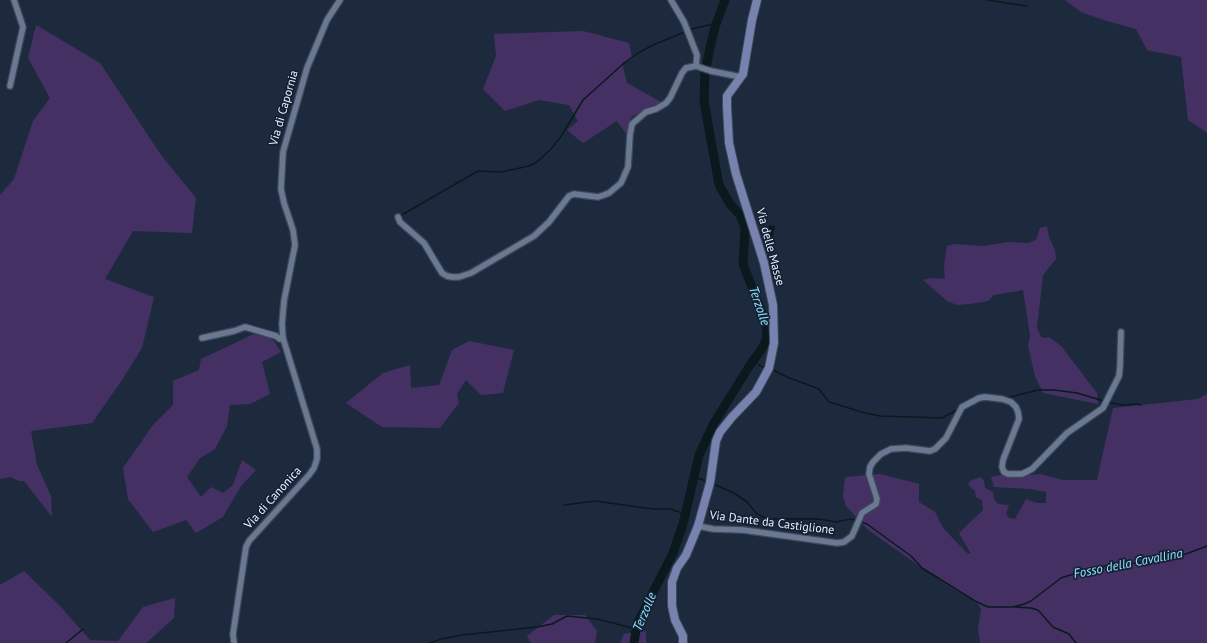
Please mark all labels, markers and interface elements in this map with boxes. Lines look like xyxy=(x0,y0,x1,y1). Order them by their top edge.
street label: Via di Capornia xyxy=(266,69,302,147)
street label: Via delle Masse xyxy=(753,207,787,287)
water label: Terzolle xyxy=(745,284,773,328)
street label: Via di Canonica xyxy=(241,464,305,532)
street label: Via Dante da Castiglione xyxy=(709,508,835,538)
water label: Fosso della Cavallina xyxy=(1072,546,1184,582)
water label: Terzolle xyxy=(630,590,660,634)

